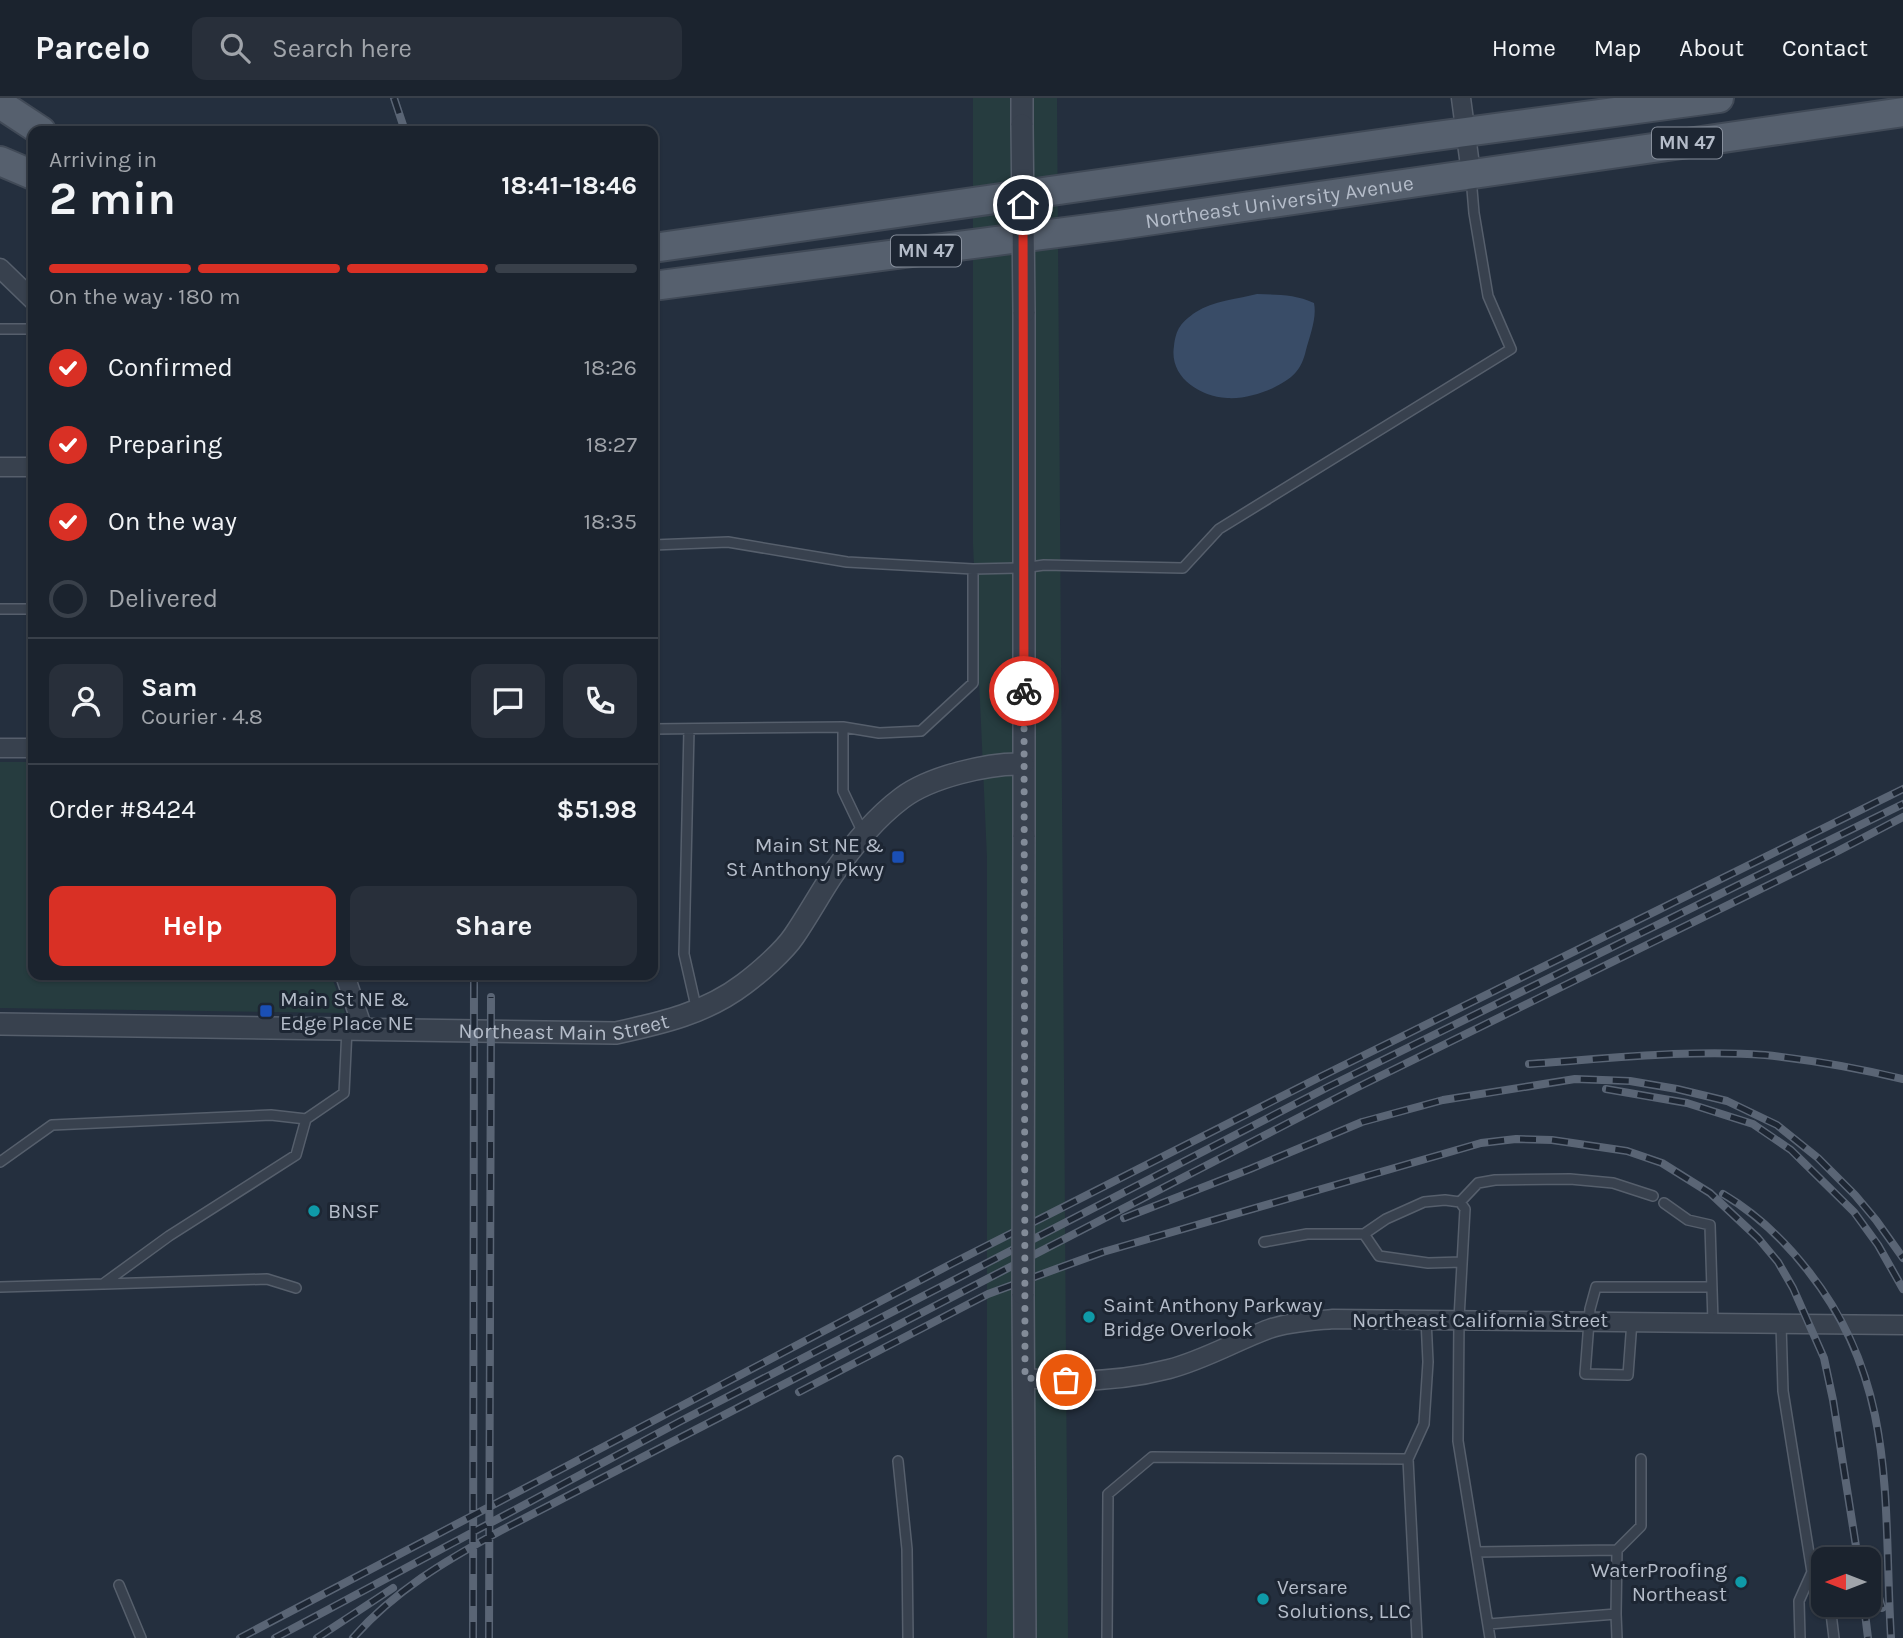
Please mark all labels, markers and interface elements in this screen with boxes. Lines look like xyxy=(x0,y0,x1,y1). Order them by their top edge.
search box xyxy=(192,17,682,80)
text: Parcelo xyxy=(35,29,150,67)
icon: search xyxy=(216,29,254,67)
text: Search here xyxy=(272,33,412,64)
text: Home xyxy=(1492,34,1556,62)
text: Map xyxy=(1594,34,1641,62)
text: About xyxy=(1679,34,1744,62)
text: Contact xyxy=(1782,34,1868,62)
road number: MN 47 xyxy=(1652,128,1722,158)
text: Arriving in xyxy=(49,146,157,173)
text: 18:41–18:46 xyxy=(501,170,637,201)
street label: Northeast University Avenue xyxy=(1143,171,1415,233)
text: 2 min xyxy=(49,172,176,226)
pin xyxy=(993,175,1053,235)
icon: home xyxy=(1004,186,1042,224)
road number: MN 47 xyxy=(891,236,961,266)
text: On the way · 180 m xyxy=(49,283,240,310)
icon: check xyxy=(49,349,87,387)
text: Confirmed xyxy=(108,352,233,383)
text: 18:26 xyxy=(583,354,637,381)
icon: check xyxy=(49,426,87,464)
text: Preparing xyxy=(108,429,222,460)
text: 18:27 xyxy=(586,431,637,458)
icon: check xyxy=(49,503,87,541)
text: On the way xyxy=(108,506,237,537)
text: 18:35 xyxy=(583,508,637,535)
text: Delivered xyxy=(108,583,218,614)
courier xyxy=(989,656,1059,726)
button: person xyxy=(49,664,123,738)
button: chat xyxy=(471,664,545,738)
button: phone xyxy=(563,664,637,738)
text: Sam xyxy=(141,672,197,703)
icon: bike xyxy=(1005,672,1043,710)
text: Courier · 4.8 xyxy=(141,703,263,730)
text: Order #8424 xyxy=(49,794,196,825)
text: $51.98 xyxy=(556,794,637,825)
place label: Main St NE & St Anthony Pkwy xyxy=(726,833,884,881)
marker: Main St NE & St Anthony Pkwy xyxy=(890,849,906,865)
button: Help xyxy=(49,886,336,966)
button: Share xyxy=(350,886,637,966)
place label: Main St NE & Edge Place NE xyxy=(280,987,414,1035)
marker: Main St NE & Edge Place NE xyxy=(258,1003,274,1019)
street label: Northeast Main Street xyxy=(458,1009,672,1046)
place label: BNSF xyxy=(328,1199,379,1223)
marker: BNSF xyxy=(306,1203,322,1219)
place label: Saint Anthony Parkway Bridge Overlook xyxy=(1103,1293,1323,1341)
street label: Northeast California Street xyxy=(1352,1308,1608,1332)
marker: Saint Anthony Parkway Bridge Overlook xyxy=(1081,1309,1097,1325)
pin xyxy=(1036,1350,1096,1410)
icon: bag xyxy=(1047,1361,1085,1399)
north arrow xyxy=(1811,1547,1881,1617)
map controls xyxy=(1811,1547,1881,1617)
place label: WaterProofing Northeast xyxy=(1591,1558,1727,1606)
marker: WaterProofing Northeast xyxy=(1733,1574,1749,1590)
place label: Versare Solutions, LLC xyxy=(1277,1575,1411,1623)
marker: Versare Solutions, LLC xyxy=(1255,1591,1271,1607)

